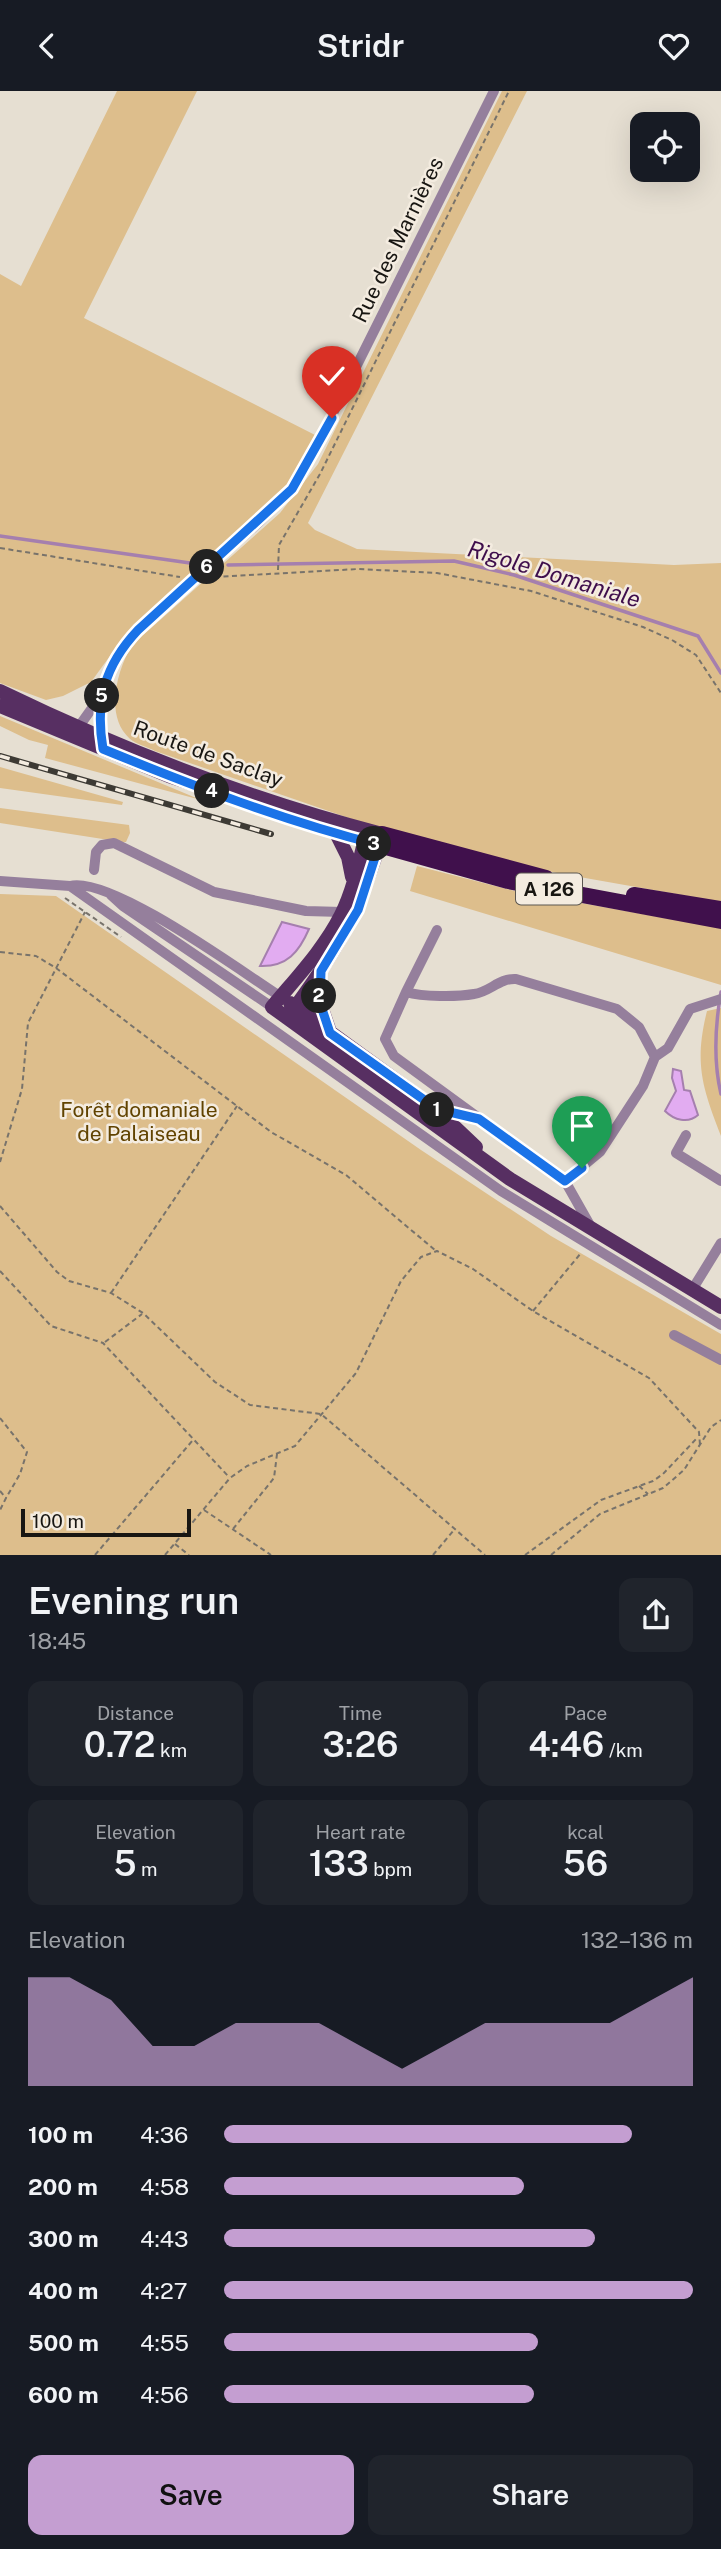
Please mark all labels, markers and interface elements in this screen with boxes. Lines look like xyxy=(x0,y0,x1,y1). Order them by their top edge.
icon: back xyxy=(28,27,66,65)
text: Stridr xyxy=(317,27,404,64)
icon: heart xyxy=(655,27,693,65)
map controls xyxy=(630,112,700,182)
button: locate xyxy=(630,112,700,182)
street label: Rue des Marnières xyxy=(347,153,448,327)
pin xyxy=(302,346,362,418)
icon: check xyxy=(313,357,351,395)
water label: Rigole Domaniale xyxy=(464,534,644,613)
pin: 6 xyxy=(190,549,224,585)
text: 6 xyxy=(200,555,213,577)
pin: 5 xyxy=(84,679,119,713)
text: 5 xyxy=(95,684,108,706)
street label: Route de Saclay xyxy=(130,715,286,792)
pin: 4 xyxy=(194,773,230,809)
text: 4 xyxy=(205,779,218,801)
pin: 3 xyxy=(356,827,392,861)
text: 3 xyxy=(367,832,380,854)
road number: A 126 xyxy=(516,873,582,905)
pin: 2 xyxy=(302,979,336,1013)
text: 2 xyxy=(312,984,325,1006)
pin: 1 xyxy=(420,1093,454,1127)
pin xyxy=(552,1096,612,1168)
park label: Forêt domaniale de Palaiseau xyxy=(60,1097,218,1146)
text: 1 xyxy=(432,1098,441,1120)
icon: arrive xyxy=(563,1107,601,1145)
scale bar xyxy=(21,1506,191,1538)
text: 100 m xyxy=(32,1510,84,1532)
text: Evening run xyxy=(28,1578,239,1623)
button: share xyxy=(619,1578,693,1652)
text: 18:45 xyxy=(28,1627,86,1654)
text: Distance xyxy=(97,1702,174,1724)
text: Time xyxy=(339,1702,382,1724)
text: Pace xyxy=(564,1702,607,1724)
text: 0.72 xyxy=(84,1724,155,1765)
text: 3:26 xyxy=(322,1724,399,1765)
text: 4:46 xyxy=(528,1724,604,1765)
text: km xyxy=(155,1739,187,1761)
text: /km xyxy=(604,1739,643,1761)
text: Elevation xyxy=(95,1821,176,1843)
text: Heart rate xyxy=(316,1821,405,1843)
text: kcal xyxy=(567,1821,604,1843)
text: 5 xyxy=(113,1843,137,1884)
text: 133 xyxy=(309,1843,369,1884)
text: 56 xyxy=(563,1843,608,1884)
text: m xyxy=(137,1858,158,1880)
text: bpm xyxy=(369,1858,412,1880)
text: Elevation xyxy=(28,1926,126,1953)
text: 132–136 m xyxy=(581,1926,693,1953)
text: 100 m xyxy=(28,2121,93,2148)
text: 4:36 xyxy=(140,2121,188,2148)
text: 200 m xyxy=(28,2173,98,2200)
text: 4:58 xyxy=(140,2173,189,2200)
text: 300 m xyxy=(28,2225,99,2252)
text: 4:43 xyxy=(140,2225,188,2252)
text: 400 m xyxy=(28,2277,98,2304)
text: 4:27 xyxy=(140,2277,188,2304)
text: 500 m xyxy=(28,2329,99,2356)
text: 4:55 xyxy=(140,2329,189,2356)
text: 600 m xyxy=(28,2381,98,2408)
text: 4:56 xyxy=(140,2381,189,2408)
button: Save xyxy=(28,2455,354,2535)
button: Share xyxy=(368,2455,693,2535)

